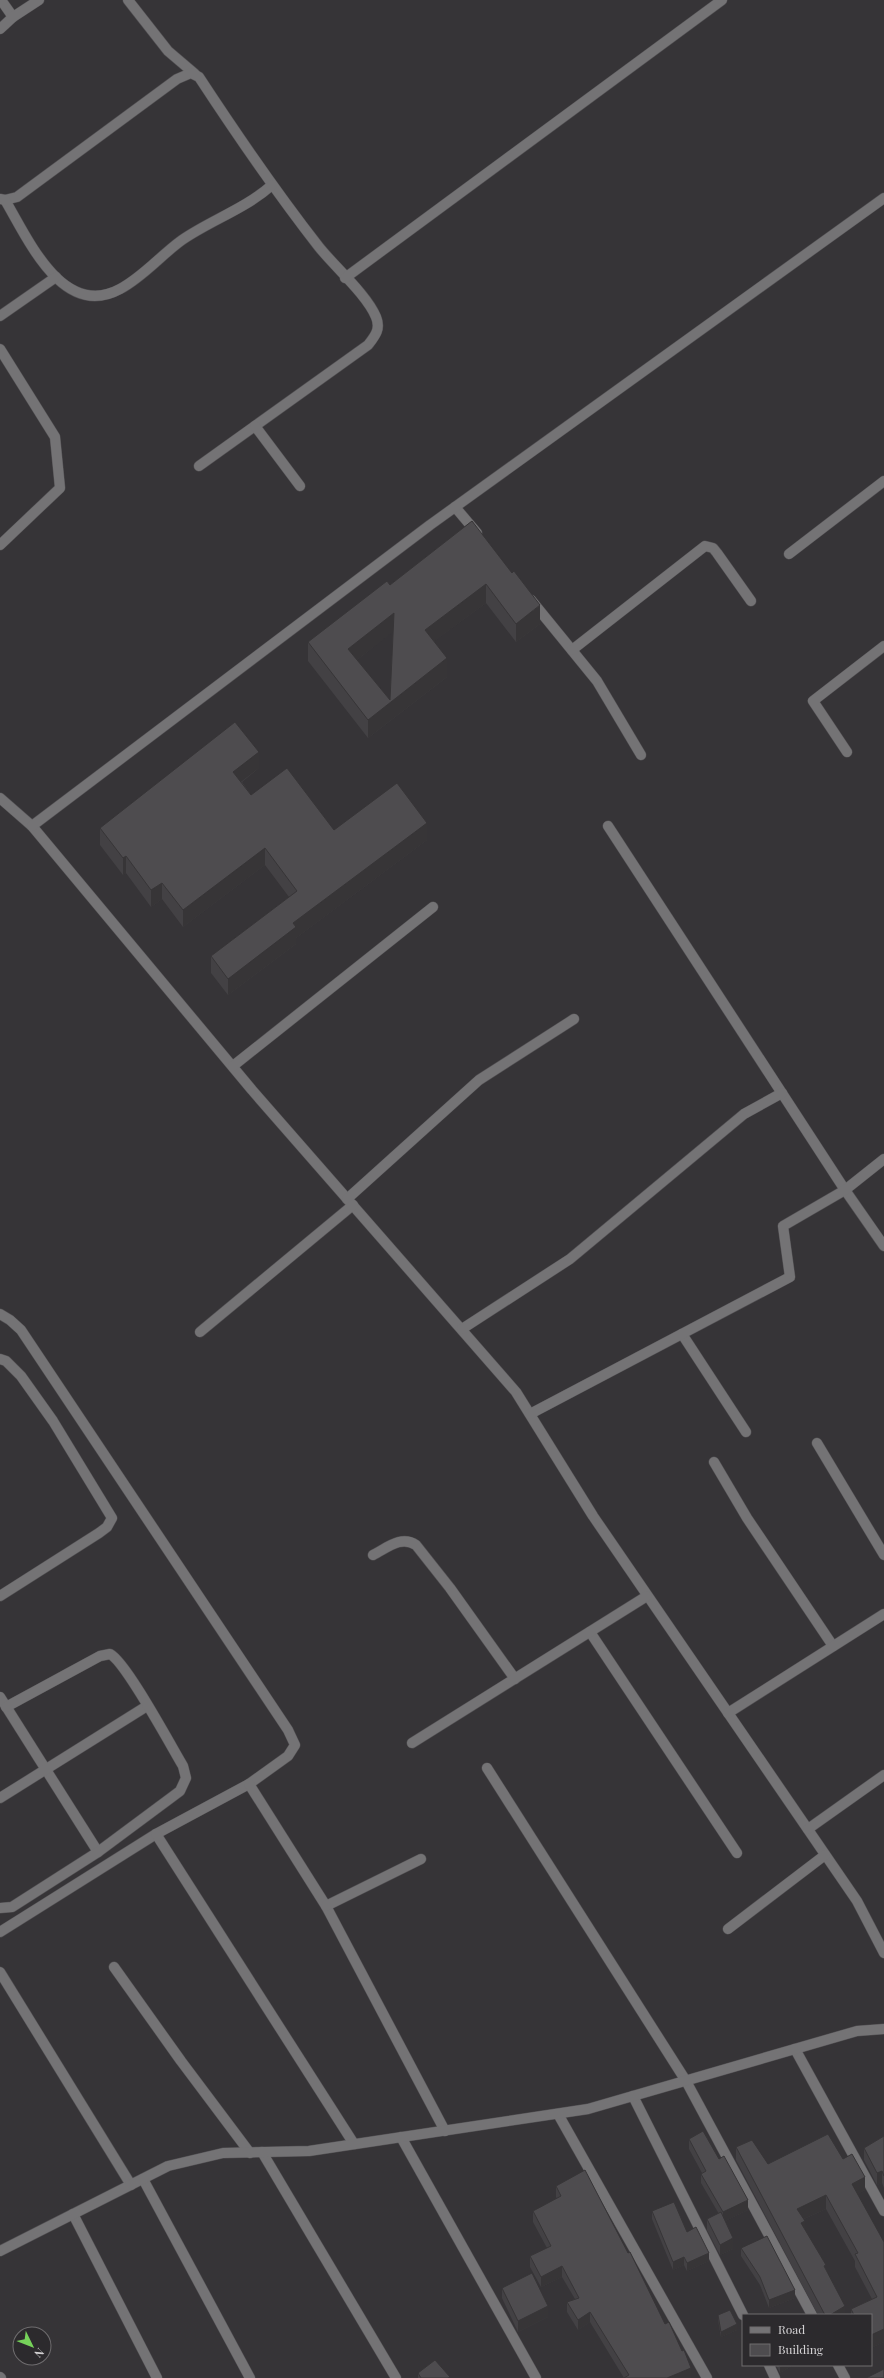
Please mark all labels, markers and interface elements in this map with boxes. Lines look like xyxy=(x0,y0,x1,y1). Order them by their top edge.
legend xyxy=(742,2314,872,2366)
text: Road xyxy=(778,2321,805,2337)
north arrow xyxy=(12,2326,52,2366)
text: Building xyxy=(778,2341,824,2357)
text: N xyxy=(31,2345,48,2361)

